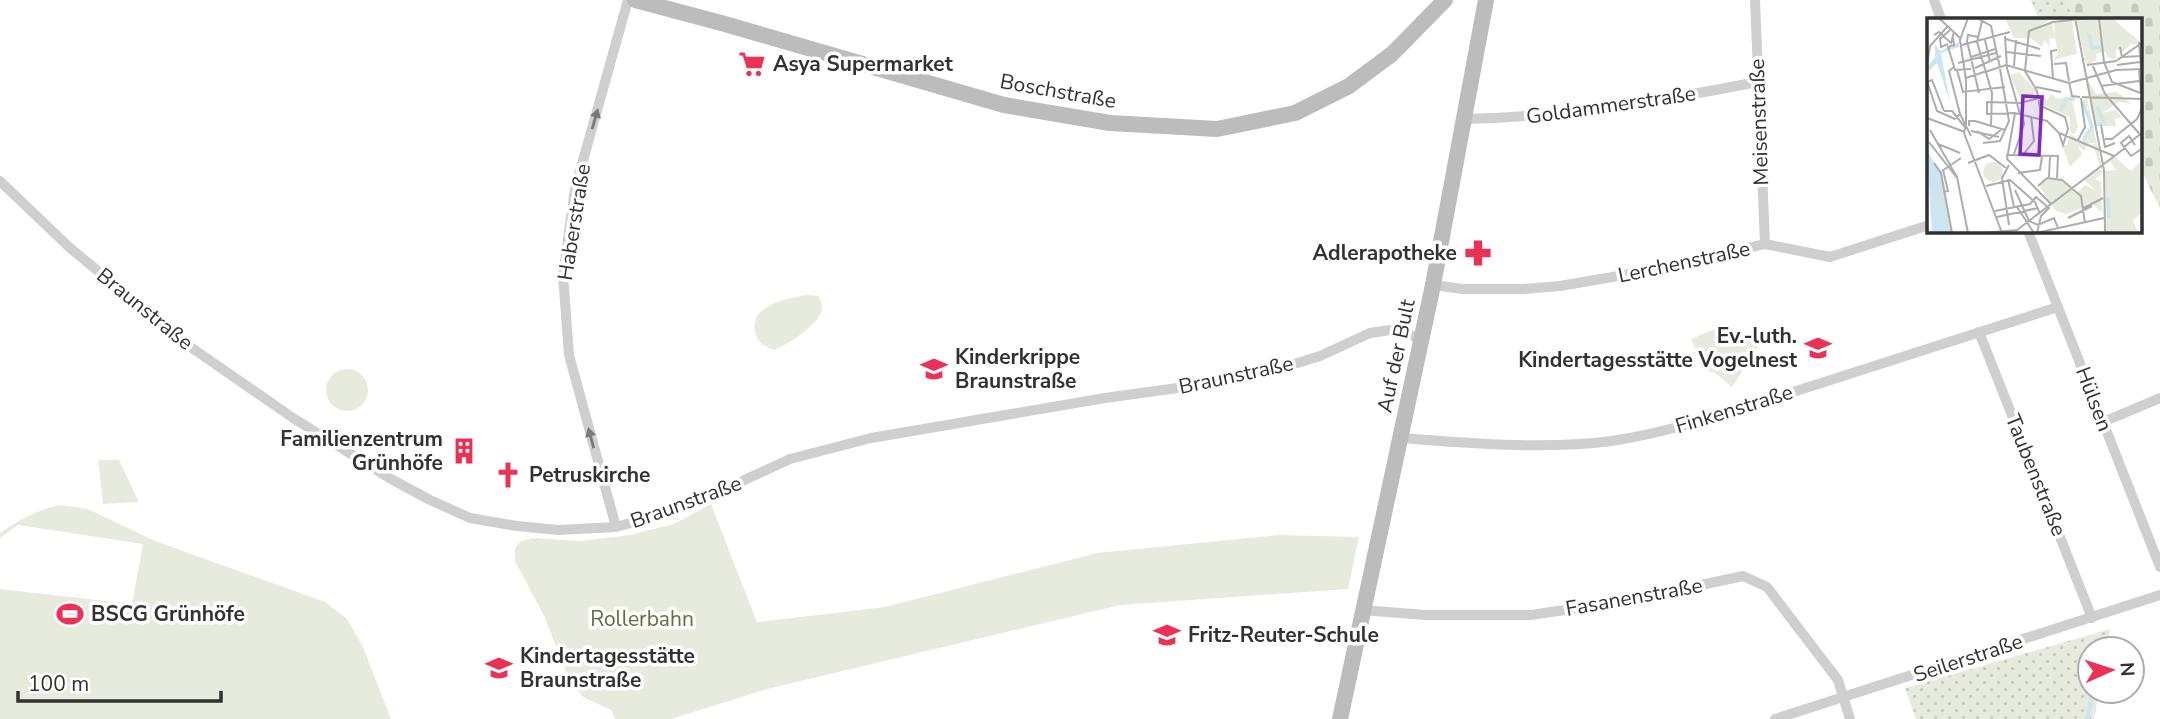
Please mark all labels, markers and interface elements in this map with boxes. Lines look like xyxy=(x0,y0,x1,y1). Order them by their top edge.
inset map xyxy=(1927,18,2142,233)
supermarket icon: Asya Supermarket xyxy=(737,49,767,79)
place label: Asya Supermarket xyxy=(773,50,954,78)
street label: Meisenstraße xyxy=(1743,58,1775,186)
street label: Boschstraße xyxy=(998,67,1118,115)
street label: Goldammerstraße xyxy=(1524,79,1698,131)
one-way arrow xyxy=(590,108,601,130)
street label: Haberstraße xyxy=(551,162,597,282)
street label: Lerchenstraße xyxy=(1615,234,1753,290)
pharmacy icon: Adlerapotheke xyxy=(1463,238,1493,268)
place label: Adlerapotheke xyxy=(1313,239,1457,267)
street label: Braunstraße xyxy=(91,261,199,357)
street label: Auf der Bult xyxy=(1370,296,1422,415)
place label: Ev.-luth. Kindertagesstätte Vogelnest xyxy=(1518,322,1798,374)
school or university icon: Ev.-luth. Kindertagesstätte Vogelnest xyxy=(1803,333,1833,363)
place label: Kinderkrippe Braunstraße xyxy=(955,343,1080,395)
street label: Braunstraße xyxy=(1176,349,1296,401)
school or university icon: Kinderkrippe Braunstraße xyxy=(919,354,949,384)
street label: Hülsen xyxy=(2069,363,2119,435)
street label: Finkenstraße xyxy=(1672,378,1796,440)
street label: Taubenstraße xyxy=(1999,410,2073,540)
place label: Familienzentrum Grünhöfe xyxy=(280,425,443,477)
one-way arrow xyxy=(585,426,596,448)
building icon: Familienzentrum Grünhöfe xyxy=(449,436,479,466)
church icon: Petruskirche xyxy=(493,460,523,490)
place label: Petruskirche xyxy=(529,461,650,489)
street label: Braunstraße xyxy=(627,469,745,535)
street label: Fasanenstraße xyxy=(1563,571,1705,623)
sports icon: BSCG Grünhöfe xyxy=(55,599,85,629)
place label: BSCG Grünhöfe xyxy=(91,600,245,628)
park label: Rollerbahn xyxy=(590,605,694,633)
school or university icon: Fritz-Reuter-Schule xyxy=(1152,620,1182,650)
place label: Fritz-Reuter-Schule xyxy=(1188,621,1379,649)
street label: Seilerstraße xyxy=(1910,627,2026,689)
north arrow xyxy=(2076,635,2146,705)
place label: Kindertagesstätte Braunstraße xyxy=(520,642,695,694)
school or university icon: Kindertagesstätte Braunstraße xyxy=(484,653,514,683)
scale bar xyxy=(18,660,220,704)
text: N xyxy=(2114,661,2140,677)
text: 100 m xyxy=(28,670,89,698)

